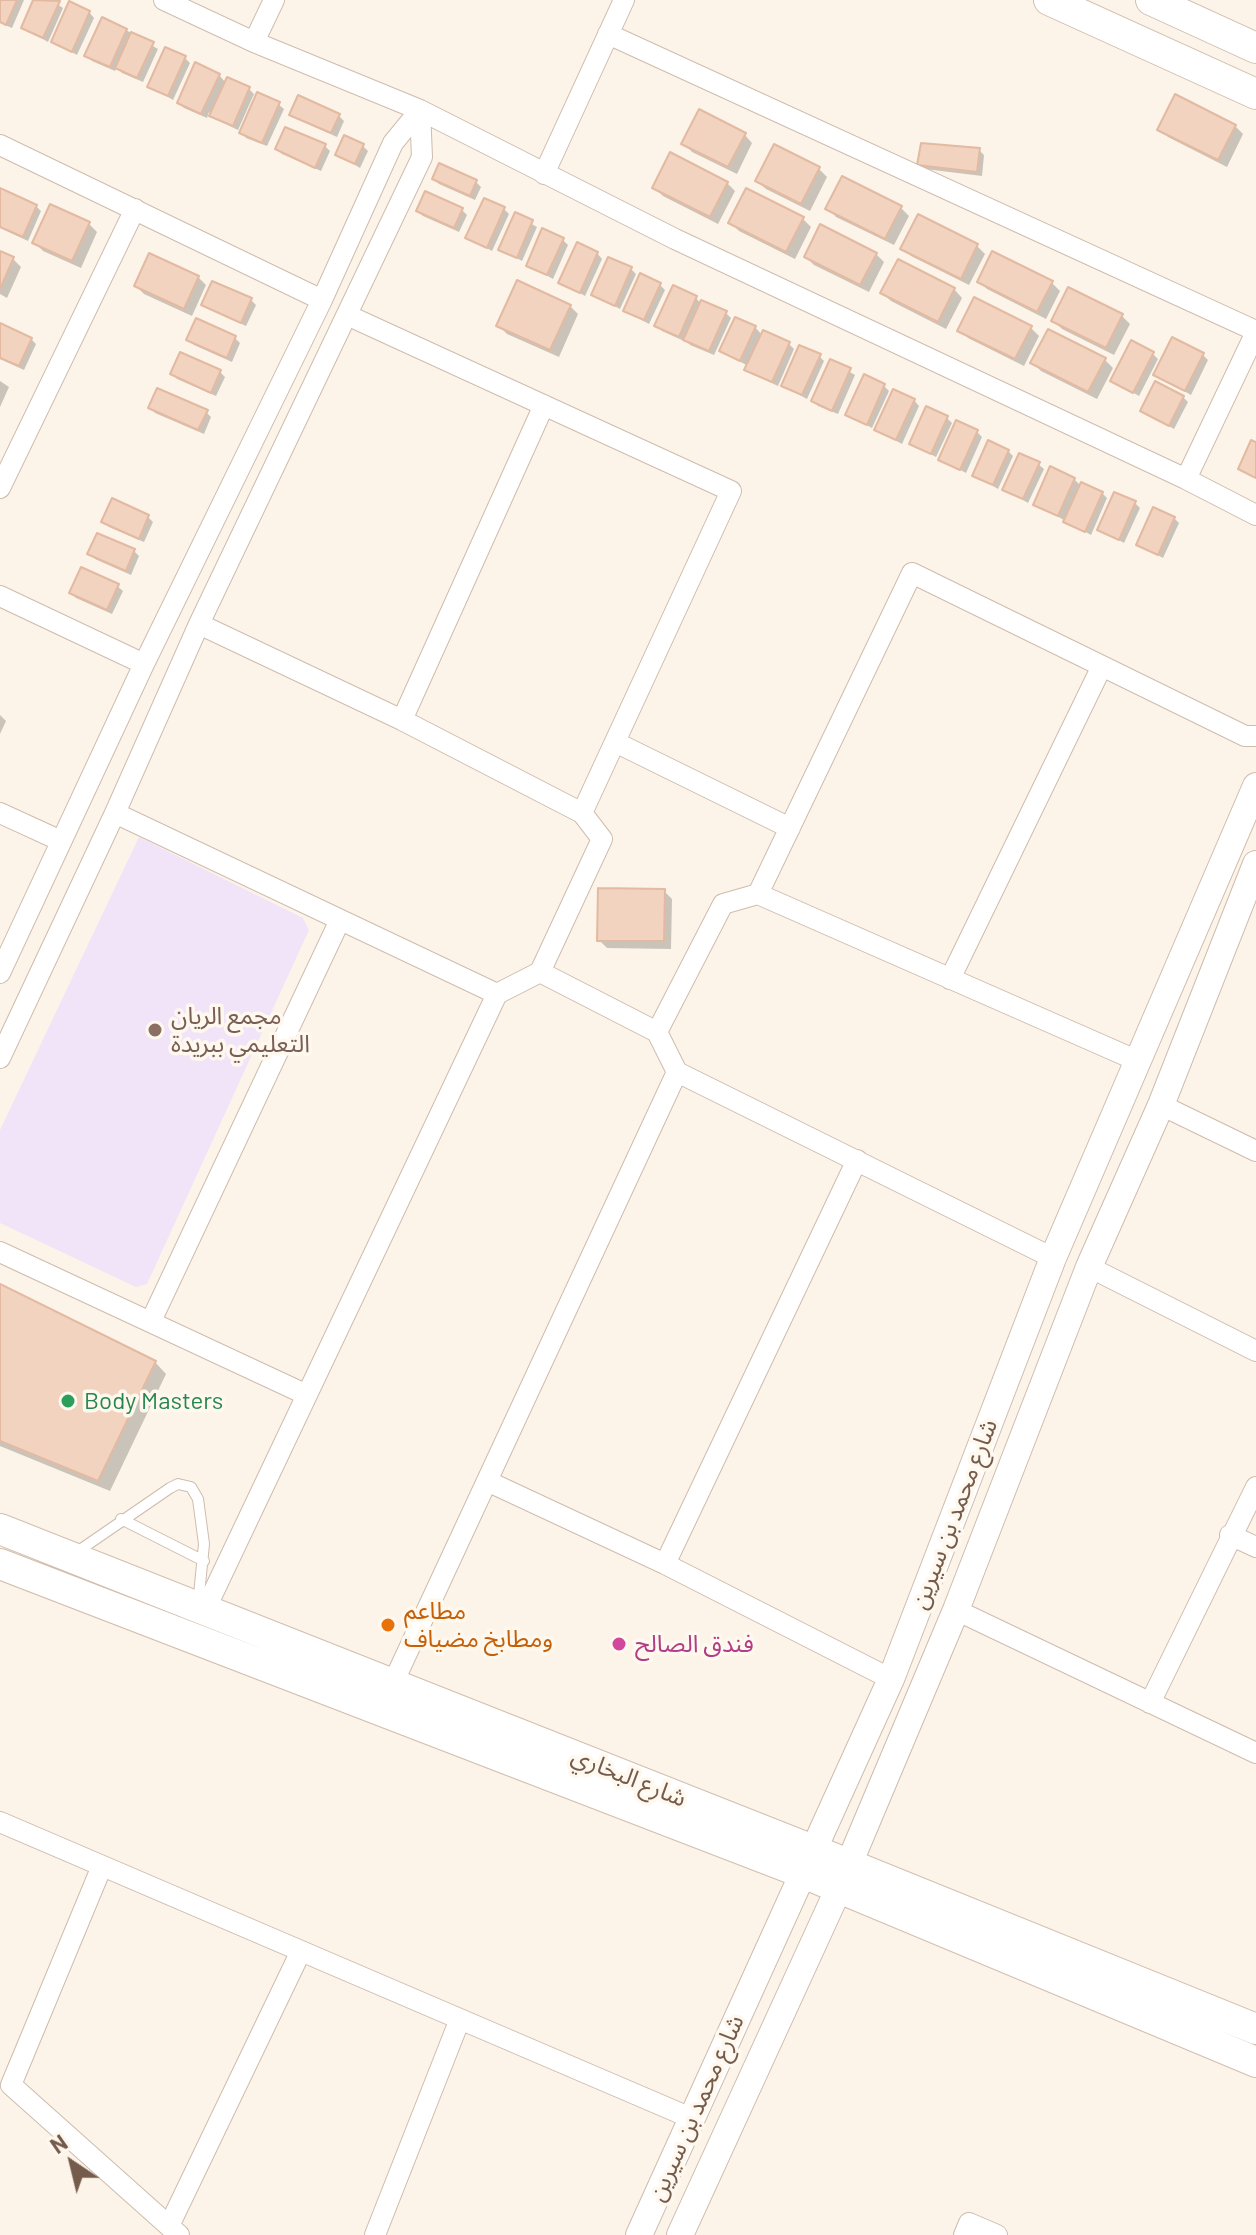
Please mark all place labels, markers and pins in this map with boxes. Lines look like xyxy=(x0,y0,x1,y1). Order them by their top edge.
place label: مجمع الريان التعليمي ببريدة xyxy=(171,1002,310,1058)
marker: مجمع الريان التعليمي ببريدة xyxy=(146,1021,164,1039)
place label: Body Masters xyxy=(84,1387,223,1415)
marker: Body Masters xyxy=(59,1392,77,1410)
place label: مطاعم ومطابخ مضياف xyxy=(404,1597,553,1653)
marker: مطاعم ومطابخ مضياف xyxy=(379,1616,397,1634)
place label: فندق الصالح xyxy=(635,1630,754,1658)
marker: فندق الصالح xyxy=(610,1635,628,1653)

